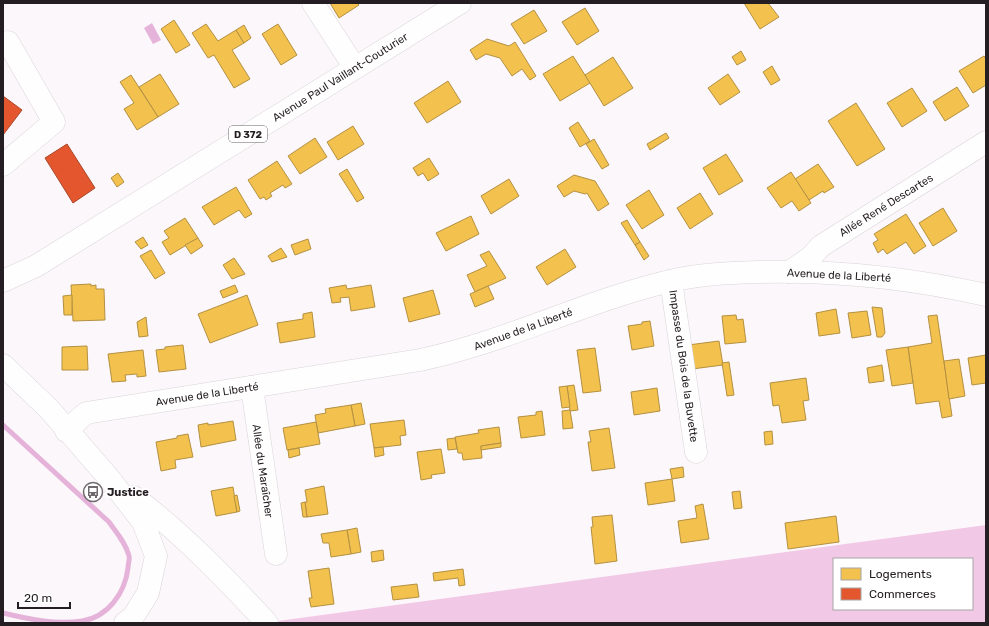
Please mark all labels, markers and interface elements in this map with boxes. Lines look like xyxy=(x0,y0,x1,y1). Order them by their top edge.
street label: Avenue Paul Vaillant-Couturier xyxy=(270,30,411,125)
road number: D 372 xyxy=(229,126,267,142)
street label: Allée René Descartes xyxy=(837,171,936,240)
street label: Avenue de la Liberté xyxy=(787,266,891,285)
street label: Impasse du Bois de la Buvette xyxy=(666,289,701,443)
street label: Avenue de la Liberté xyxy=(472,306,574,353)
street label: Avenue de la Liberté xyxy=(155,380,260,409)
street label: Allée du Maraîcher xyxy=(250,423,276,519)
bus stop icon: Justice xyxy=(82,481,104,503)
place label: Justice xyxy=(107,486,149,499)
legend xyxy=(833,558,973,610)
text: Logements xyxy=(869,567,932,581)
scale bar xyxy=(18,584,70,610)
text: Commerces xyxy=(869,587,936,601)
text: 20 m xyxy=(24,591,52,605)

